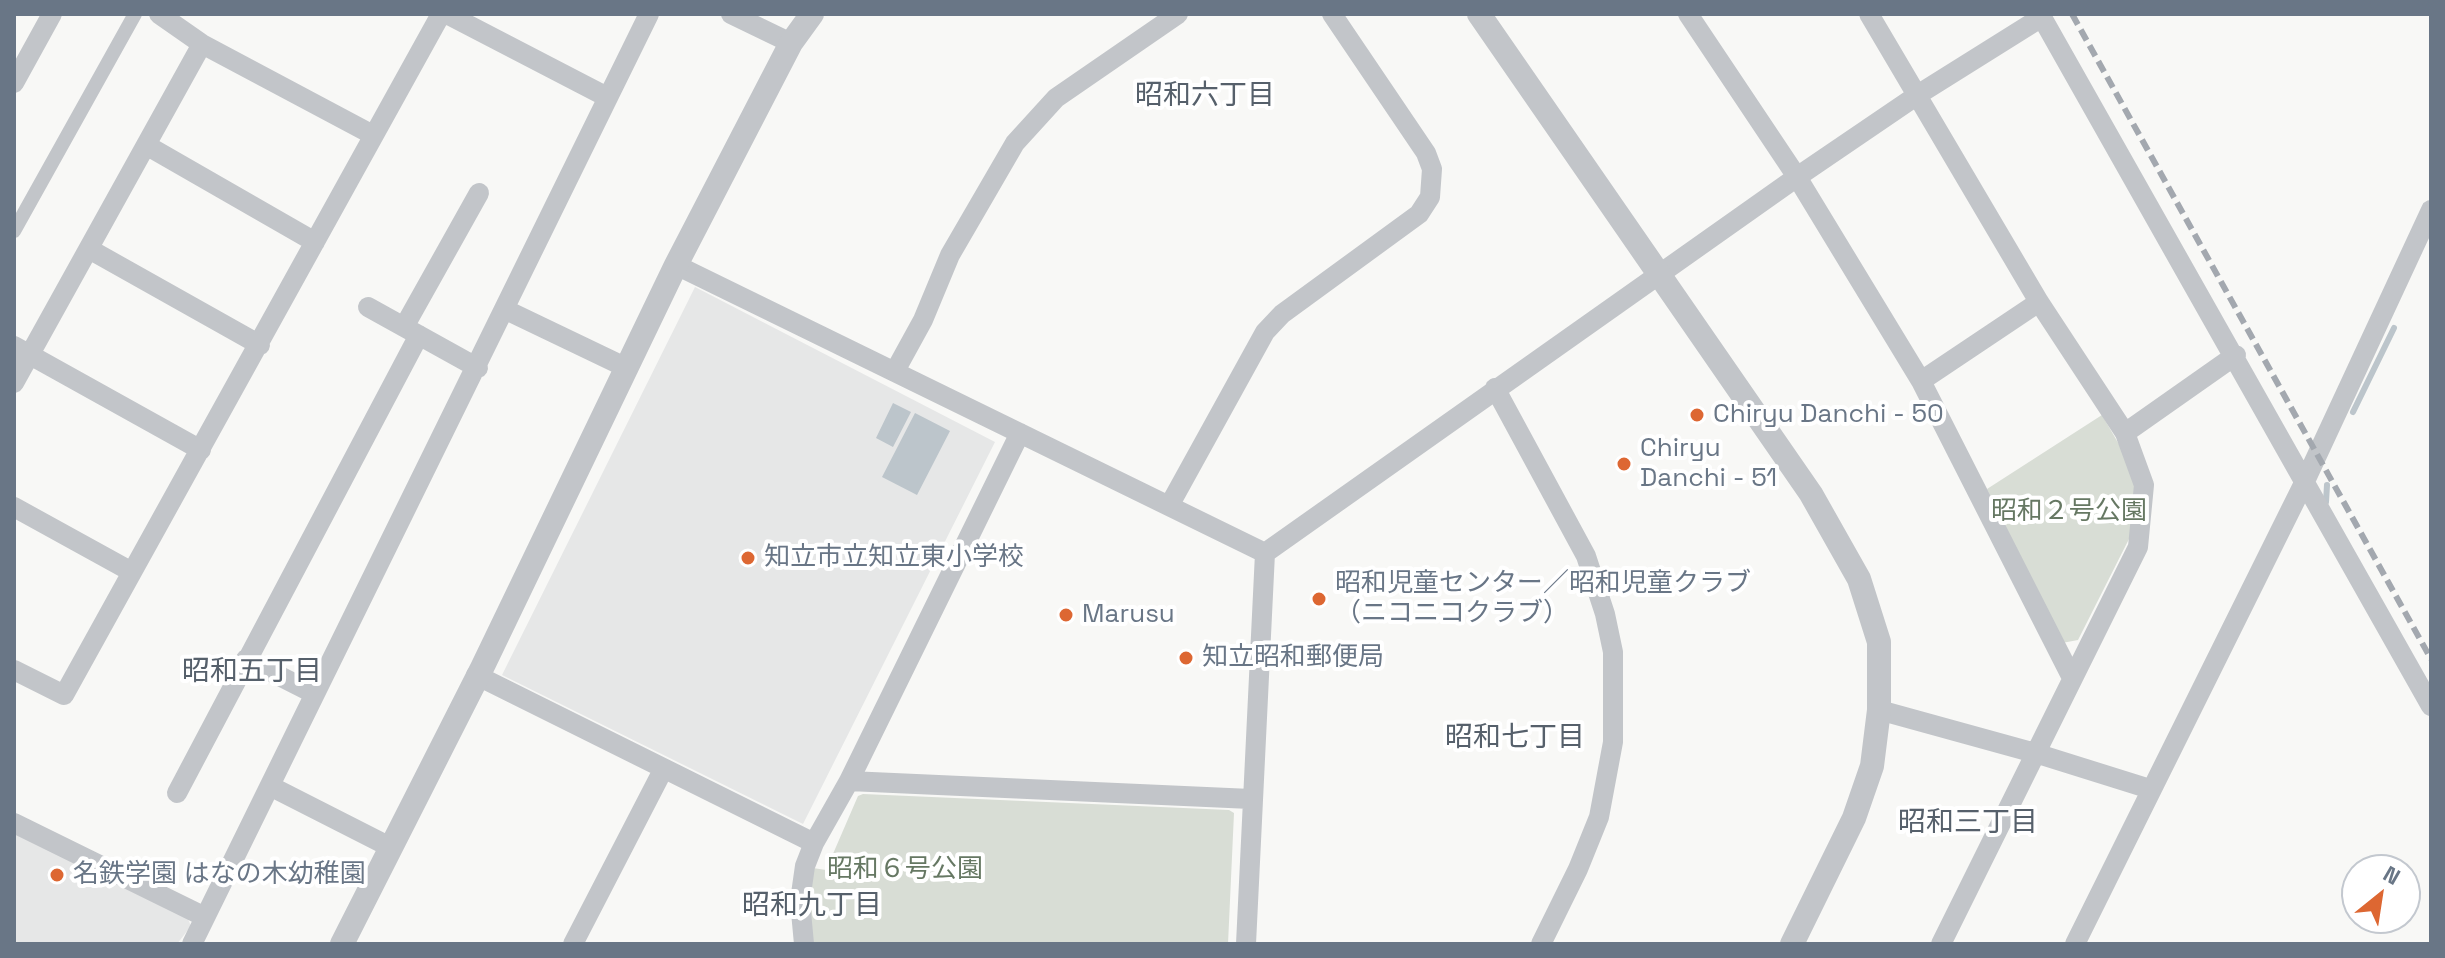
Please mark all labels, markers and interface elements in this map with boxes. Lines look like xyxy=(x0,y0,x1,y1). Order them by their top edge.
district label: 昭和六丁目 xyxy=(1135,79,1275,113)
place label: Chiryu Danchi - 50 xyxy=(1713,399,1944,431)
marker: Chiryu Danchi - 50 xyxy=(1688,406,1706,424)
place label: Chiryu Danchi - 51 xyxy=(1640,433,1777,494)
marker: Chiryu Danchi - 51 xyxy=(1615,455,1633,473)
park label: 昭和２号公園 xyxy=(1991,496,2147,528)
place label: 知立市立知立東小学校 xyxy=(764,542,1024,574)
marker: 知立市立知立東小学校 xyxy=(739,549,757,567)
place label: 昭和児童センター／昭和児童クラブ （ニコニコクラブ） xyxy=(1335,568,1751,630)
marker: 昭和児童センター／昭和児童クラブ （ニコニコクラブ） xyxy=(1310,590,1328,608)
place label: Marusu xyxy=(1082,599,1175,631)
marker: Marusu xyxy=(1057,606,1075,624)
place label: 知立昭和郵便局 xyxy=(1202,642,1384,674)
marker: 知立昭和郵便局 xyxy=(1177,649,1195,667)
district label: 昭和五丁目 xyxy=(182,655,322,689)
district label: 昭和七丁目 xyxy=(1445,721,1585,755)
district label: 昭和三丁目 xyxy=(1898,806,2038,840)
park label: 昭和６号公園 xyxy=(827,854,983,886)
north arrow xyxy=(2341,854,2421,934)
place label: 名鉄学園 はなの木幼稚園 xyxy=(73,859,366,891)
text: N xyxy=(2379,859,2405,891)
marker: 名鉄学園 はなの木幼稚園 xyxy=(48,866,66,884)
district label: 昭和九丁目 xyxy=(742,889,882,923)

